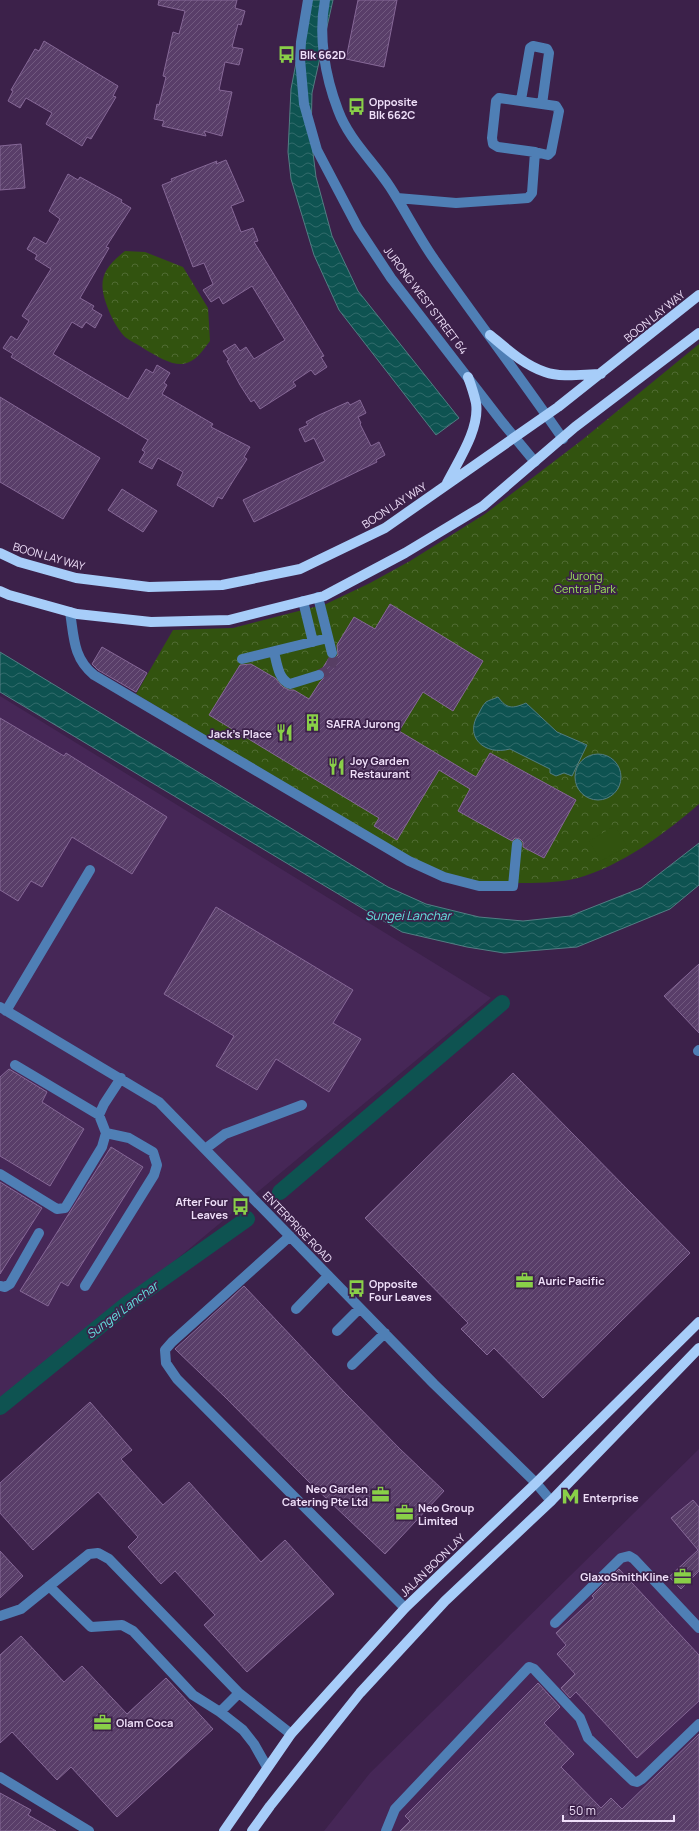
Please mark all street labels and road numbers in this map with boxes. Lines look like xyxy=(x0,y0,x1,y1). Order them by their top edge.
street label: JURONG WEST STREET 64 xyxy=(381,243,471,357)
street label: BOON LAY WAY xyxy=(620,286,688,345)
street label: BOON LAY WAY xyxy=(359,478,430,531)
street label: BOON LAY WAY xyxy=(11,539,88,574)
street label: ENTERPRISE ROAD xyxy=(260,1188,336,1266)
street label: JALAN BOON LAY xyxy=(396,1530,468,1600)

